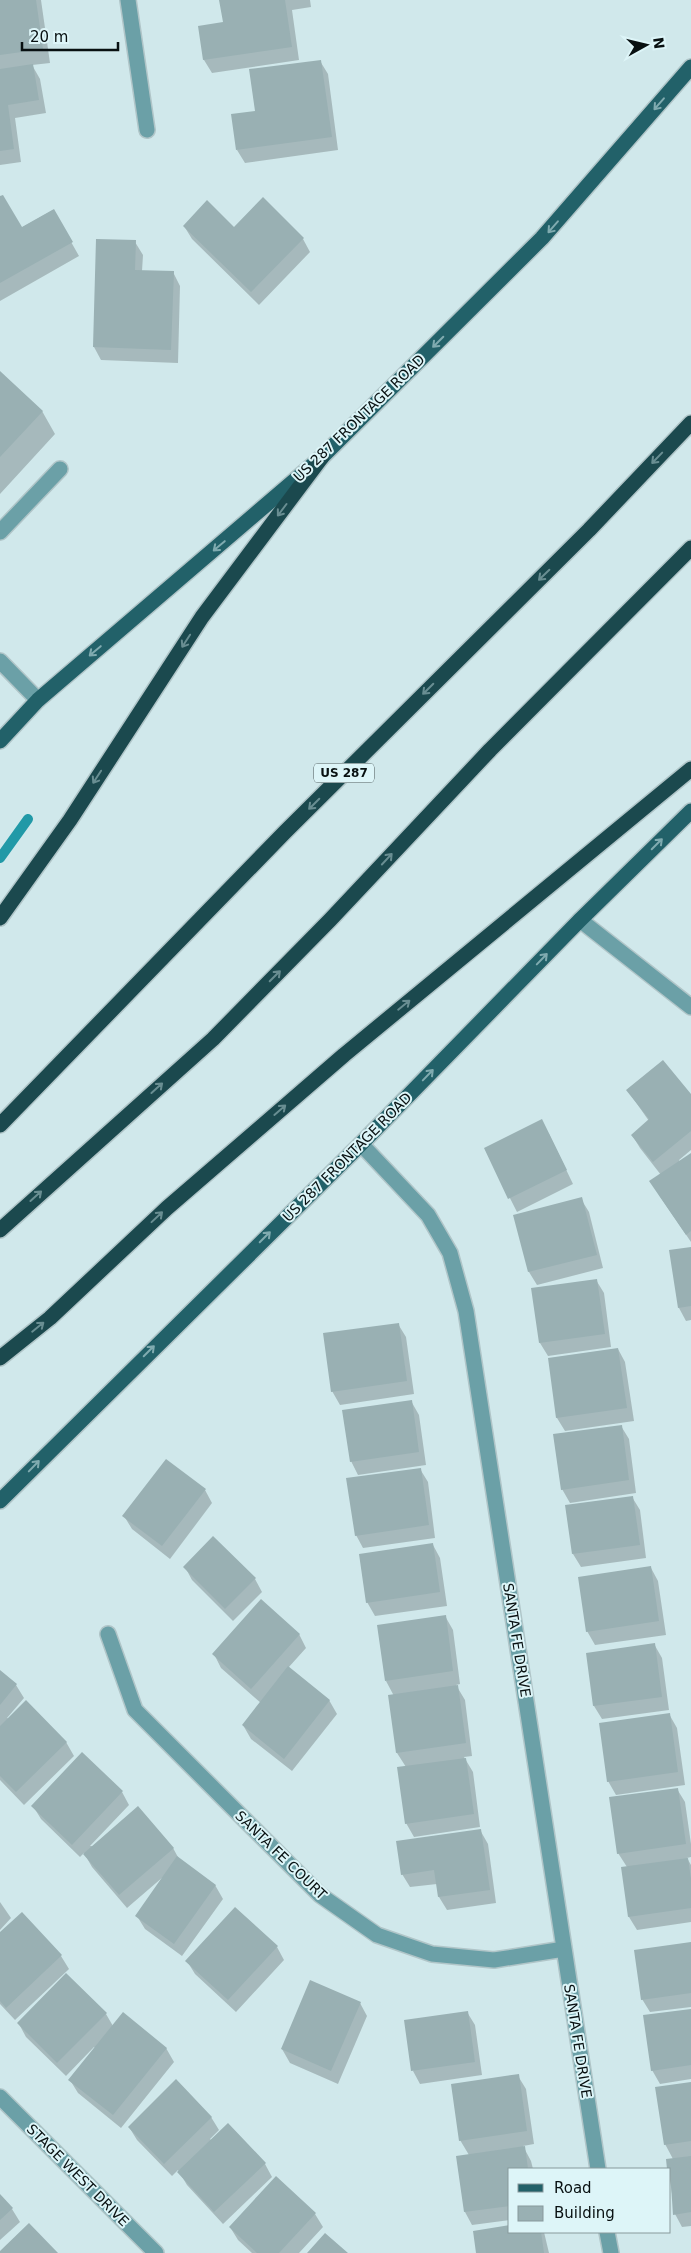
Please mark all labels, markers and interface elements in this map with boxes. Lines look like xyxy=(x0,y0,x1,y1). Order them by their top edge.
scale bar xyxy=(22,20,119,52)
north arrow xyxy=(621,20,671,70)
text: 20 m xyxy=(30,28,68,46)
text: N xyxy=(650,36,668,50)
one-way arrow xyxy=(654,97,665,110)
one-way arrow xyxy=(547,220,558,233)
one-way arrow xyxy=(432,336,444,348)
street label: US 287 FRONTAGE ROAD xyxy=(290,351,428,485)
one-way arrow xyxy=(651,452,663,465)
one-way arrow xyxy=(277,503,288,516)
one-way arrow xyxy=(212,540,225,551)
one-way arrow xyxy=(538,568,550,581)
one-way arrow xyxy=(181,634,191,648)
one-way arrow xyxy=(88,646,101,657)
one-way arrow xyxy=(422,683,434,695)
road number: US 287 xyxy=(314,764,374,782)
one-way arrow xyxy=(92,770,102,784)
one-way arrow xyxy=(307,798,320,810)
one-way arrow xyxy=(651,838,663,850)
one-way arrow xyxy=(381,853,393,865)
one-way arrow xyxy=(536,953,548,965)
one-way arrow xyxy=(268,970,281,982)
one-way arrow xyxy=(397,1000,410,1011)
one-way arrow xyxy=(422,1069,434,1081)
one-way arrow xyxy=(151,1083,164,1094)
street label: US 287 FRONTAGE ROAD xyxy=(279,1089,415,1225)
one-way arrow xyxy=(273,1105,286,1116)
one-way arrow xyxy=(29,1191,42,1202)
one-way arrow xyxy=(151,1211,164,1223)
one-way arrow xyxy=(259,1231,272,1243)
one-way arrow xyxy=(31,1322,44,1333)
one-way arrow xyxy=(143,1345,156,1357)
one-way arrow xyxy=(28,1460,40,1472)
street label: SANTA FE DRIVE xyxy=(500,1582,534,1698)
street label: SANTA FE COURT xyxy=(232,1807,330,1903)
street label: SANTA FE DRIVE xyxy=(561,1983,595,2099)
street label: STAGE WEST DRIVE xyxy=(24,2121,132,2229)
legend xyxy=(508,2168,671,2233)
text: Road xyxy=(554,2179,592,2197)
text: Building xyxy=(554,2204,615,2222)

